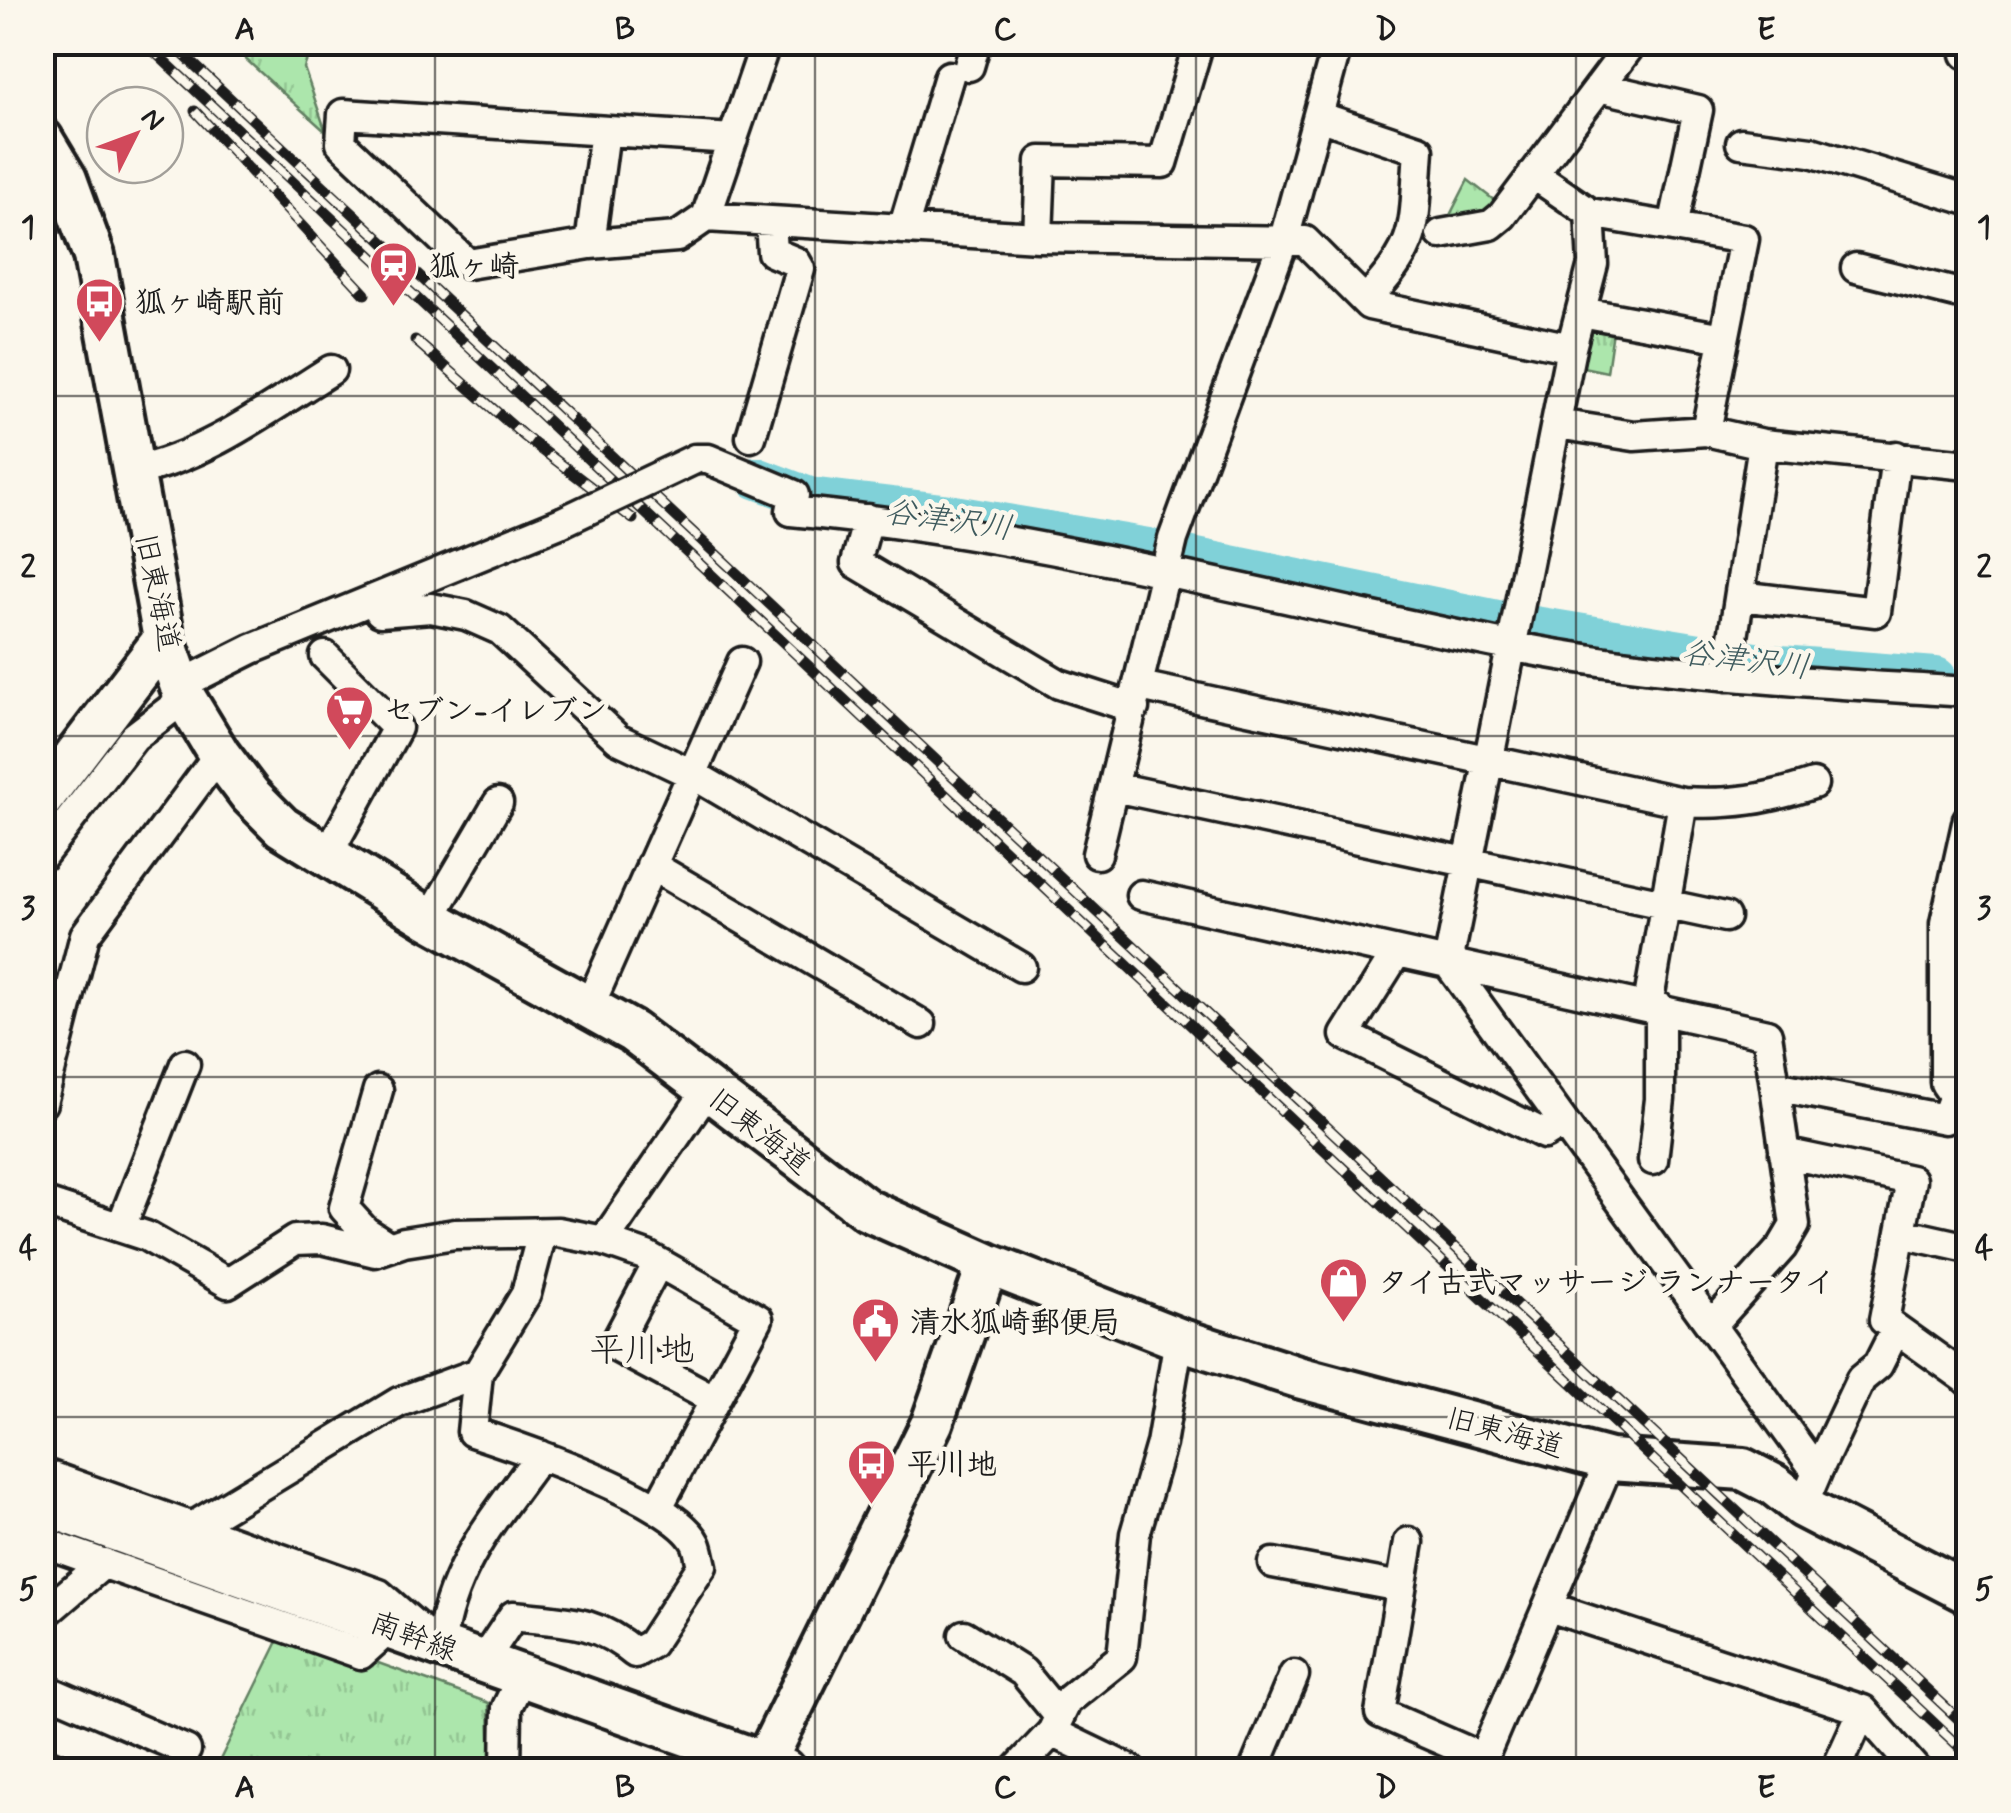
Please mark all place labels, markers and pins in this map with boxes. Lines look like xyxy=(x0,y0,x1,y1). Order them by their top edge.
station icon: 狐ヶ崎 xyxy=(368,240,420,308)
place label: 狐ヶ崎 xyxy=(429,248,519,287)
bus stop icon: 狐ヶ崎駅前 xyxy=(74,276,126,344)
place label: 狐ヶ崎駅前 xyxy=(135,284,285,323)
supermarket icon: セブン-イレブン xyxy=(323,684,375,752)
place label: セブン-イレブン xyxy=(384,692,607,731)
shop icon: タイ古式マッサージ ランナータイ xyxy=(1317,1256,1369,1324)
place label: タイ古式マッサージ ランナータイ xyxy=(1378,1264,1834,1303)
public building icon: 清水狐崎郵便局 xyxy=(849,1296,901,1364)
place label: 清水狐崎郵便局 xyxy=(910,1304,1120,1343)
bus stop icon: 平川地 xyxy=(846,1438,898,1506)
place label: 平川地 xyxy=(907,1446,997,1485)

